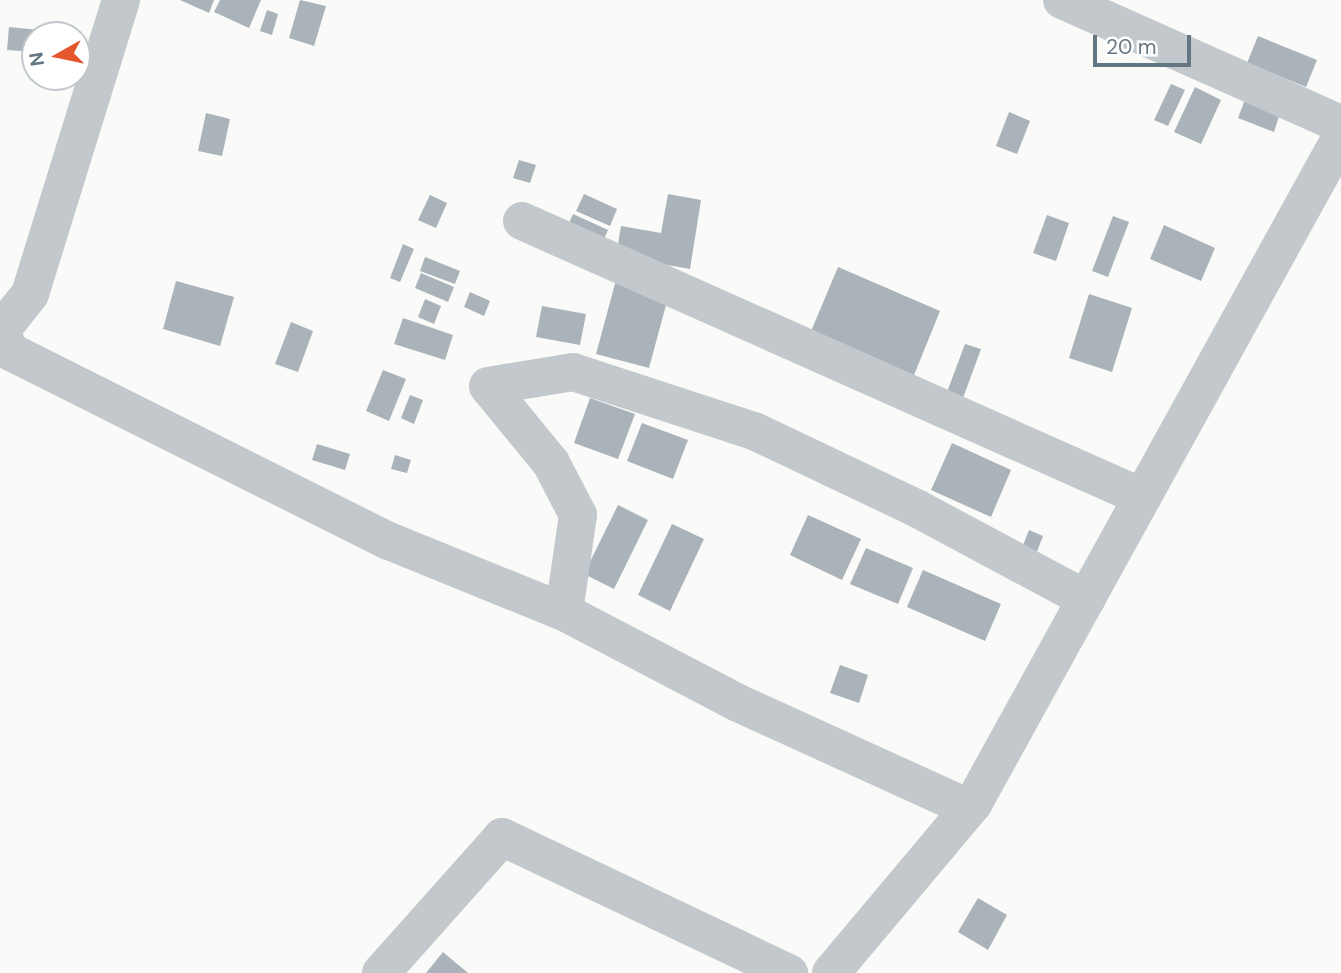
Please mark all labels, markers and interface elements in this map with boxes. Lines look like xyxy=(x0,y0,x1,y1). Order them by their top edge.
north arrow xyxy=(21,21,91,91)
scale bar xyxy=(1096,21,1194,65)
text: 20 m xyxy=(1106,33,1157,61)
text: N xyxy=(23,50,50,68)

